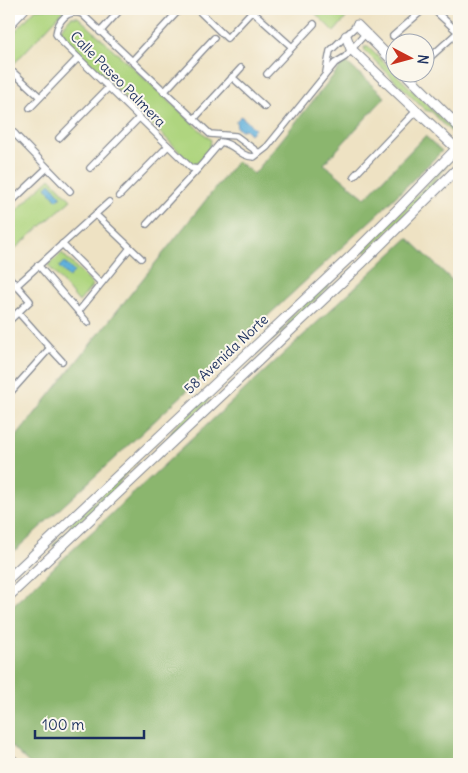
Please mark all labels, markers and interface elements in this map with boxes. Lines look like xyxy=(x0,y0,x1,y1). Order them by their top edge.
street label: Calle Paseo Palmera xyxy=(66,27,170,131)
north arrow xyxy=(386,32,436,82)
text: N xyxy=(413,54,432,65)
street label: 58 Avenida Norte xyxy=(180,310,272,398)
scale bar xyxy=(35,708,144,740)
text: 100 m xyxy=(42,715,84,734)

